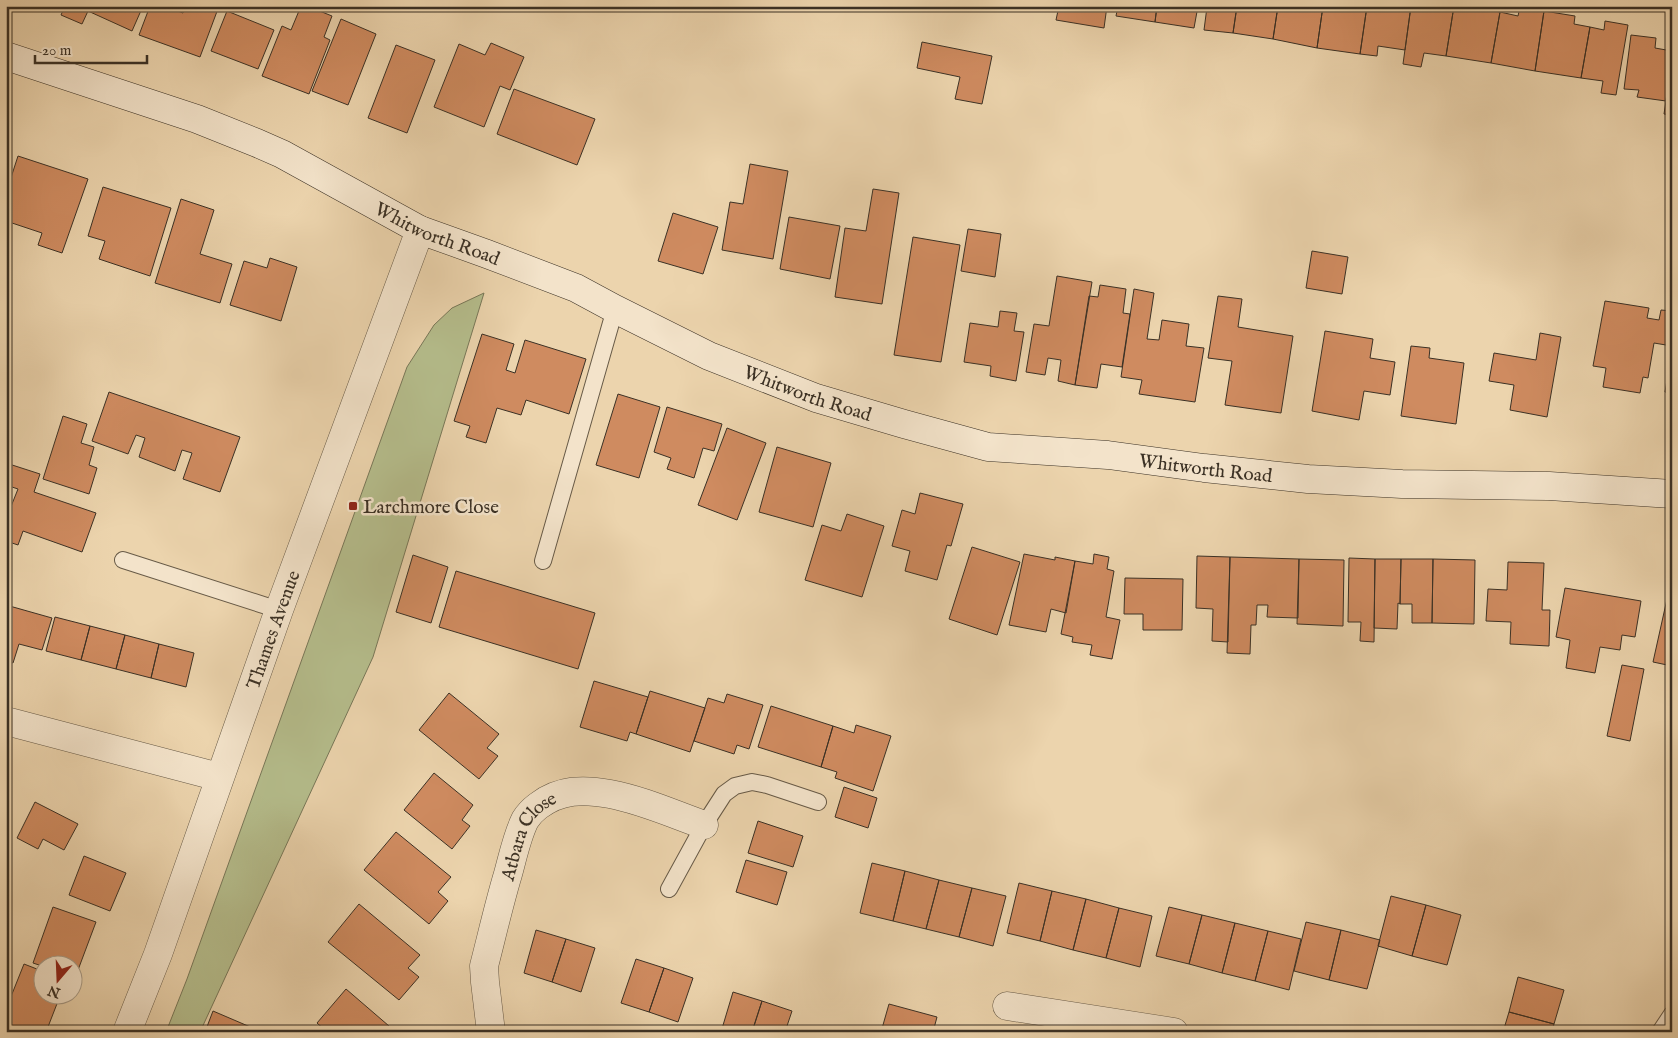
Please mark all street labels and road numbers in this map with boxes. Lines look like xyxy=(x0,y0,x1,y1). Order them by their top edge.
street label: Whitworth Road xyxy=(370,197,504,272)
street label: Whitworth Road xyxy=(740,361,875,428)
street label: Whitworth Road xyxy=(1137,449,1274,489)
street label: Thames Avenue xyxy=(242,567,307,693)
street label: Atbara Close xyxy=(496,787,561,885)

